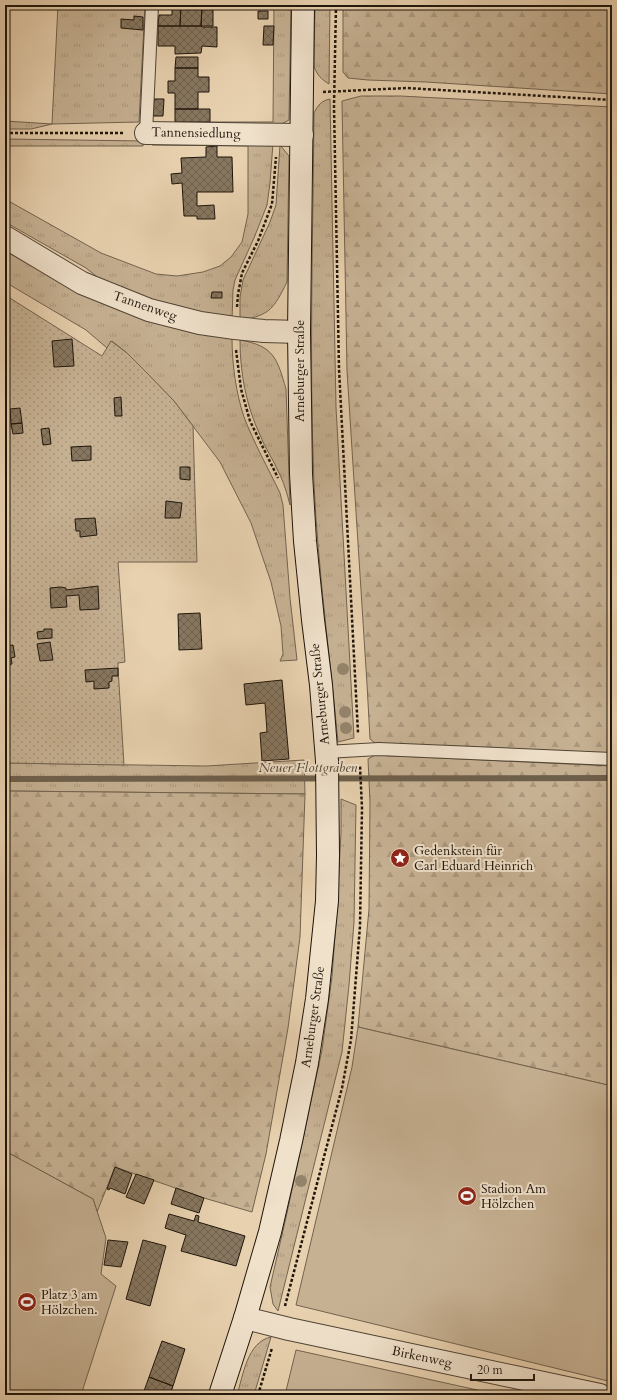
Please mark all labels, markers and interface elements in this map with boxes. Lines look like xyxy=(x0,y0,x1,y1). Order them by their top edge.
street label: Tannensiedlung xyxy=(151,123,241,143)
street label: Tannenweg xyxy=(110,287,180,326)
street label: Arneburger Straße xyxy=(291,320,309,422)
street label: Arneburger Straße xyxy=(306,642,334,746)
water label: Neuer Flottgraben xyxy=(259,758,358,777)
place label: Gedenkstein für Carl Eduard Heinrich xyxy=(414,842,533,875)
place icon: Gedenkstein für Carl Eduard Heinrich xyxy=(389,847,411,869)
street label: Arneburger Straße xyxy=(297,965,329,1069)
place label: Stadion Am Hölzchen xyxy=(481,1180,546,1213)
sports icon: Stadion Am Hölzchen xyxy=(456,1185,478,1207)
place label: Platz 3 am Hölzchen. xyxy=(41,1286,98,1319)
sports icon: Platz 3 am Hölzchen. xyxy=(16,1291,38,1313)
street label: Birkenweg xyxy=(390,1342,454,1372)
scale bar xyxy=(471,1356,534,1382)
text: 20 m xyxy=(477,1362,504,1378)

